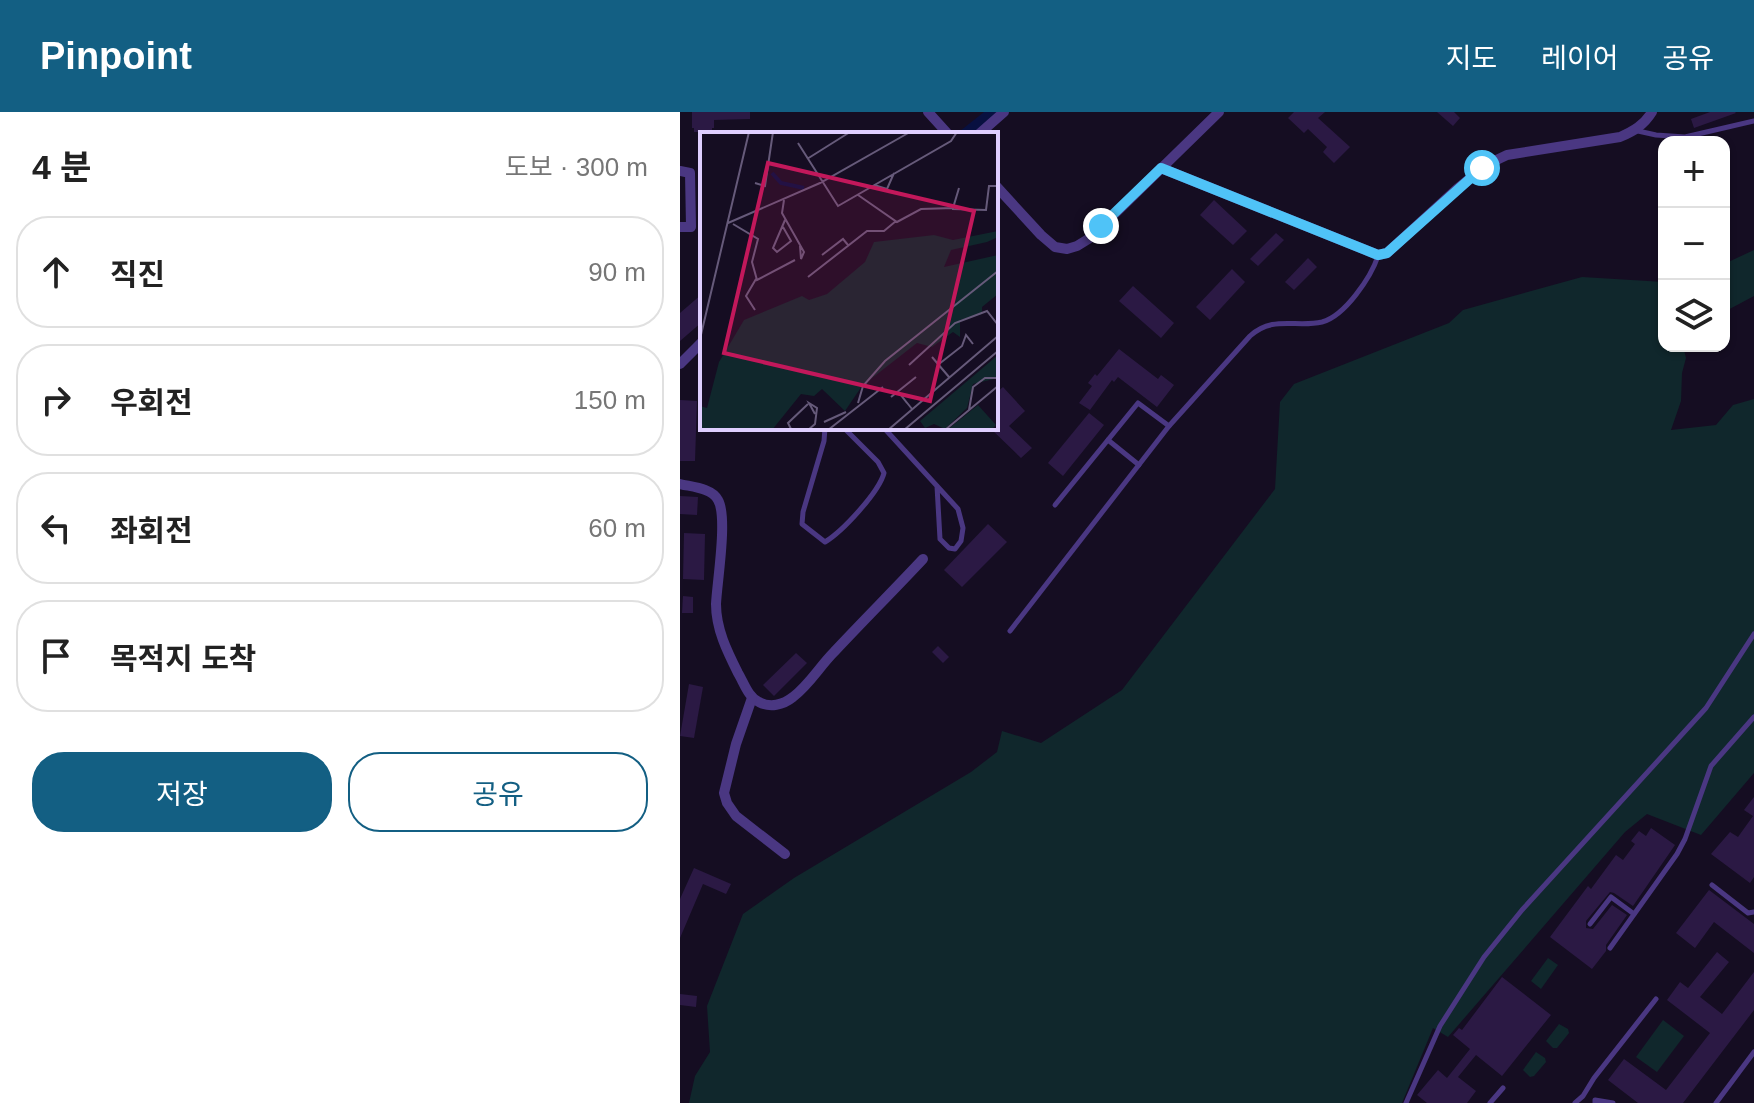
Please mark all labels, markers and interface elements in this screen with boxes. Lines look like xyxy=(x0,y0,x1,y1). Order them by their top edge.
text: Pinpoint xyxy=(40,35,192,77)
text: 지도 xyxy=(1446,43,1497,74)
text: 레이어 xyxy=(1541,43,1618,74)
text: 공유 xyxy=(1662,43,1714,74)
inset map xyxy=(700,132,998,430)
map controls xyxy=(1658,136,1730,352)
button: + xyxy=(1658,136,1730,208)
text: 4 분 xyxy=(32,148,92,186)
route start xyxy=(1464,150,1500,186)
text: 도보 · 300 m xyxy=(505,152,648,182)
route end xyxy=(1083,208,1119,244)
button: − xyxy=(1658,208,1730,280)
icon: ahead xyxy=(34,250,78,294)
text: 90 m xyxy=(588,257,646,287)
text: 직진 xyxy=(110,258,165,291)
button: layers xyxy=(1658,280,1730,352)
icon: right xyxy=(34,378,78,422)
text: 150 m xyxy=(574,385,646,415)
text: 우회전 xyxy=(110,386,193,419)
icon: left xyxy=(34,506,78,550)
text: 60 m xyxy=(588,513,646,543)
text: 좌회전 xyxy=(110,514,193,547)
icon: arrive xyxy=(34,634,78,678)
text: 목적지 도착 xyxy=(110,642,256,675)
button: 저장 xyxy=(32,752,332,832)
button: 공유 xyxy=(348,752,648,832)

